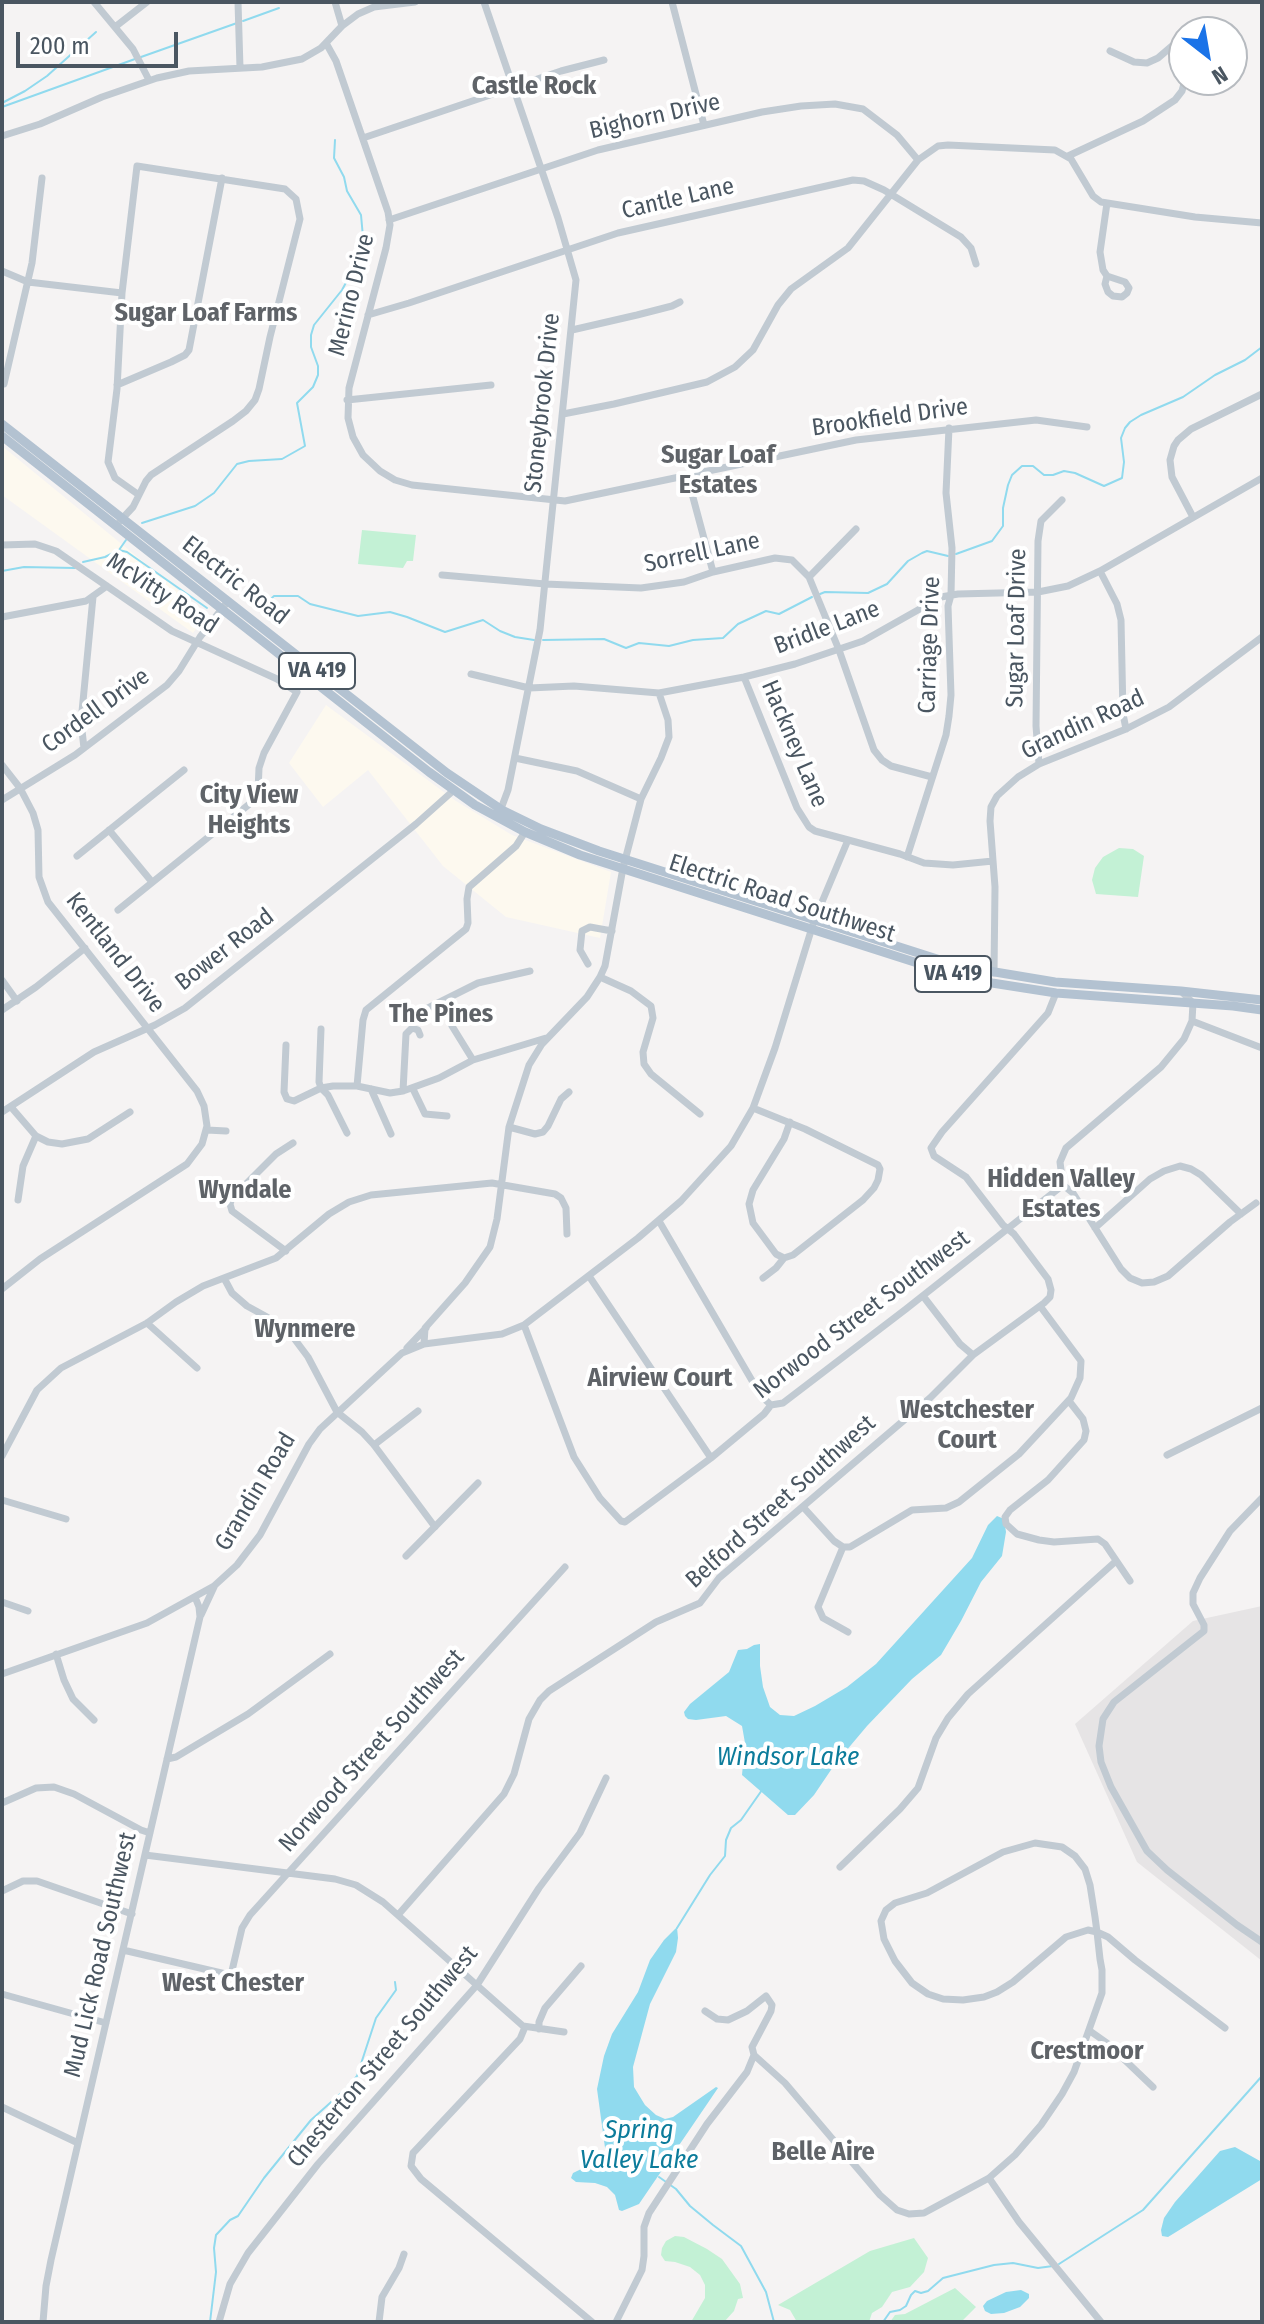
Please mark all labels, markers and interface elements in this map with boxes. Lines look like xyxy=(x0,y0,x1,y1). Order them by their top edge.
scale bar xyxy=(20,16,182,66)
north arrow xyxy=(1168,16,1248,96)
text: 200 m xyxy=(30,32,90,60)
text: N xyxy=(1207,60,1232,90)
district label: Castle Rock xyxy=(472,71,596,103)
street label: Bighorn Drive xyxy=(587,88,723,146)
street label: Cantle Lane xyxy=(619,172,737,226)
street label: Merino Drive xyxy=(323,231,381,359)
district label: Sugar Loaf Farms xyxy=(115,298,297,330)
street label: Stoneybrook Drive xyxy=(519,312,567,494)
street label: Brookfield Drive xyxy=(810,393,970,443)
district label: Sugar Loaf Estates xyxy=(661,440,775,502)
street label: Sorrell Lane xyxy=(642,527,762,579)
street label: Electric Road xyxy=(176,530,294,632)
street label: McVitty Road xyxy=(101,547,223,641)
street label: Sugar Loaf Drive xyxy=(1001,548,1033,708)
street label: Carriage Drive xyxy=(913,576,947,714)
street label: Bridle Lane xyxy=(770,595,884,661)
road number: VA 419 xyxy=(279,653,355,689)
street label: Cordell Drive xyxy=(37,662,155,760)
street label: Hackney Lane xyxy=(754,676,834,812)
street label: Grandin Road xyxy=(1017,684,1149,766)
district label: City View Heights xyxy=(200,780,298,842)
street label: Electric Road Southwest xyxy=(665,849,899,949)
street label: Kentland Drive xyxy=(59,887,171,1019)
street label: Bower Road xyxy=(170,903,280,997)
road number: VA 419 xyxy=(915,956,991,992)
district label: The Pines xyxy=(389,999,493,1031)
district label: Hidden Valley Estates xyxy=(987,1164,1135,1226)
district label: Wyndale xyxy=(198,1175,292,1207)
street label: Norwood Street Southwest xyxy=(748,1224,976,1406)
district label: Wynmere xyxy=(254,1314,356,1346)
district label: Airview Court xyxy=(588,1363,732,1395)
district label: Westchester Court xyxy=(900,1395,1034,1456)
street label: Belford Street Southwest xyxy=(680,1409,882,1595)
street label: Grandin Road xyxy=(209,1428,303,1556)
street label: Norwood Street Southwest xyxy=(273,1644,471,1858)
water label: Windsor Lake xyxy=(717,1742,859,1774)
street label: Mud Lick Road Southwest xyxy=(59,1830,143,2080)
street label: Chesterton Street Southwest xyxy=(282,1940,484,2174)
district label: West Chester xyxy=(162,1968,304,2000)
district label: Crestmoor xyxy=(1031,2036,1143,2068)
water label: Spring Valley Lake xyxy=(580,2115,698,2176)
district label: Belle Aire xyxy=(771,2137,875,2169)

